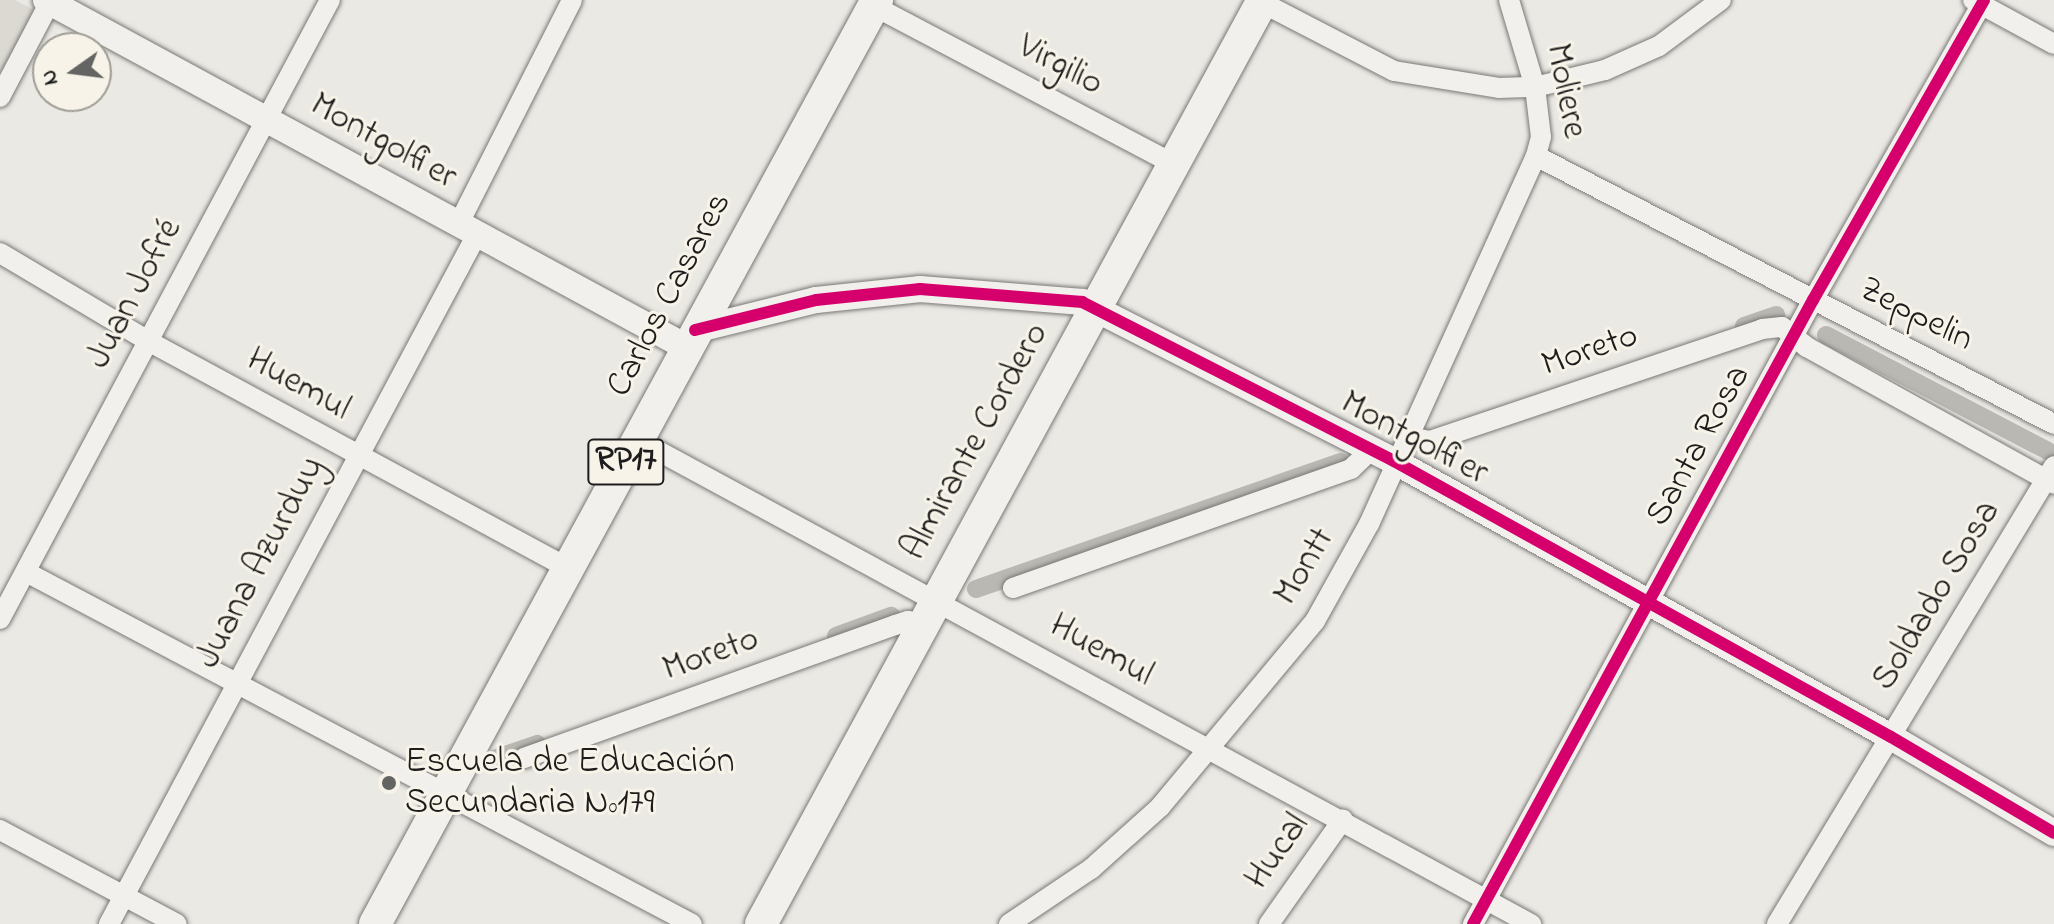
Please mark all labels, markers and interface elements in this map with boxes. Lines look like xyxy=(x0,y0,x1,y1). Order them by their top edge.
street label: Virgilio xyxy=(1010,26,1110,106)
north arrow xyxy=(32,32,112,112)
street label: Moliere xyxy=(1535,40,1595,142)
text: N xyxy=(33,66,68,88)
street label: Montgolfier xyxy=(302,84,464,200)
street label: Carlos Casares xyxy=(598,186,742,404)
street label: Juan Jofré xyxy=(78,212,192,376)
street label: Zeppelin xyxy=(1852,268,1980,362)
street label: Moreto xyxy=(1536,315,1644,387)
street label: Almirante Cordero xyxy=(893,316,1059,568)
street label: Huemul xyxy=(239,339,357,431)
street label: Santa Rosa xyxy=(1637,358,1761,534)
street label: Montgolfier xyxy=(1333,382,1495,496)
road number: RP17 xyxy=(586,432,666,492)
street label: Juana Azurduy xyxy=(187,450,335,676)
street label: Soldado Sosa xyxy=(1863,493,2011,699)
street label: Montt xyxy=(1265,521,1345,613)
street label: Huemul xyxy=(1042,605,1160,697)
street label: Moreto xyxy=(657,618,765,692)
place label: Escuela de Educación Secundaria Nº179 xyxy=(405,740,734,825)
marker: Escuela de Educación Secundaria Nº179 xyxy=(380,774,398,792)
street label: Hucal xyxy=(1237,806,1319,898)

